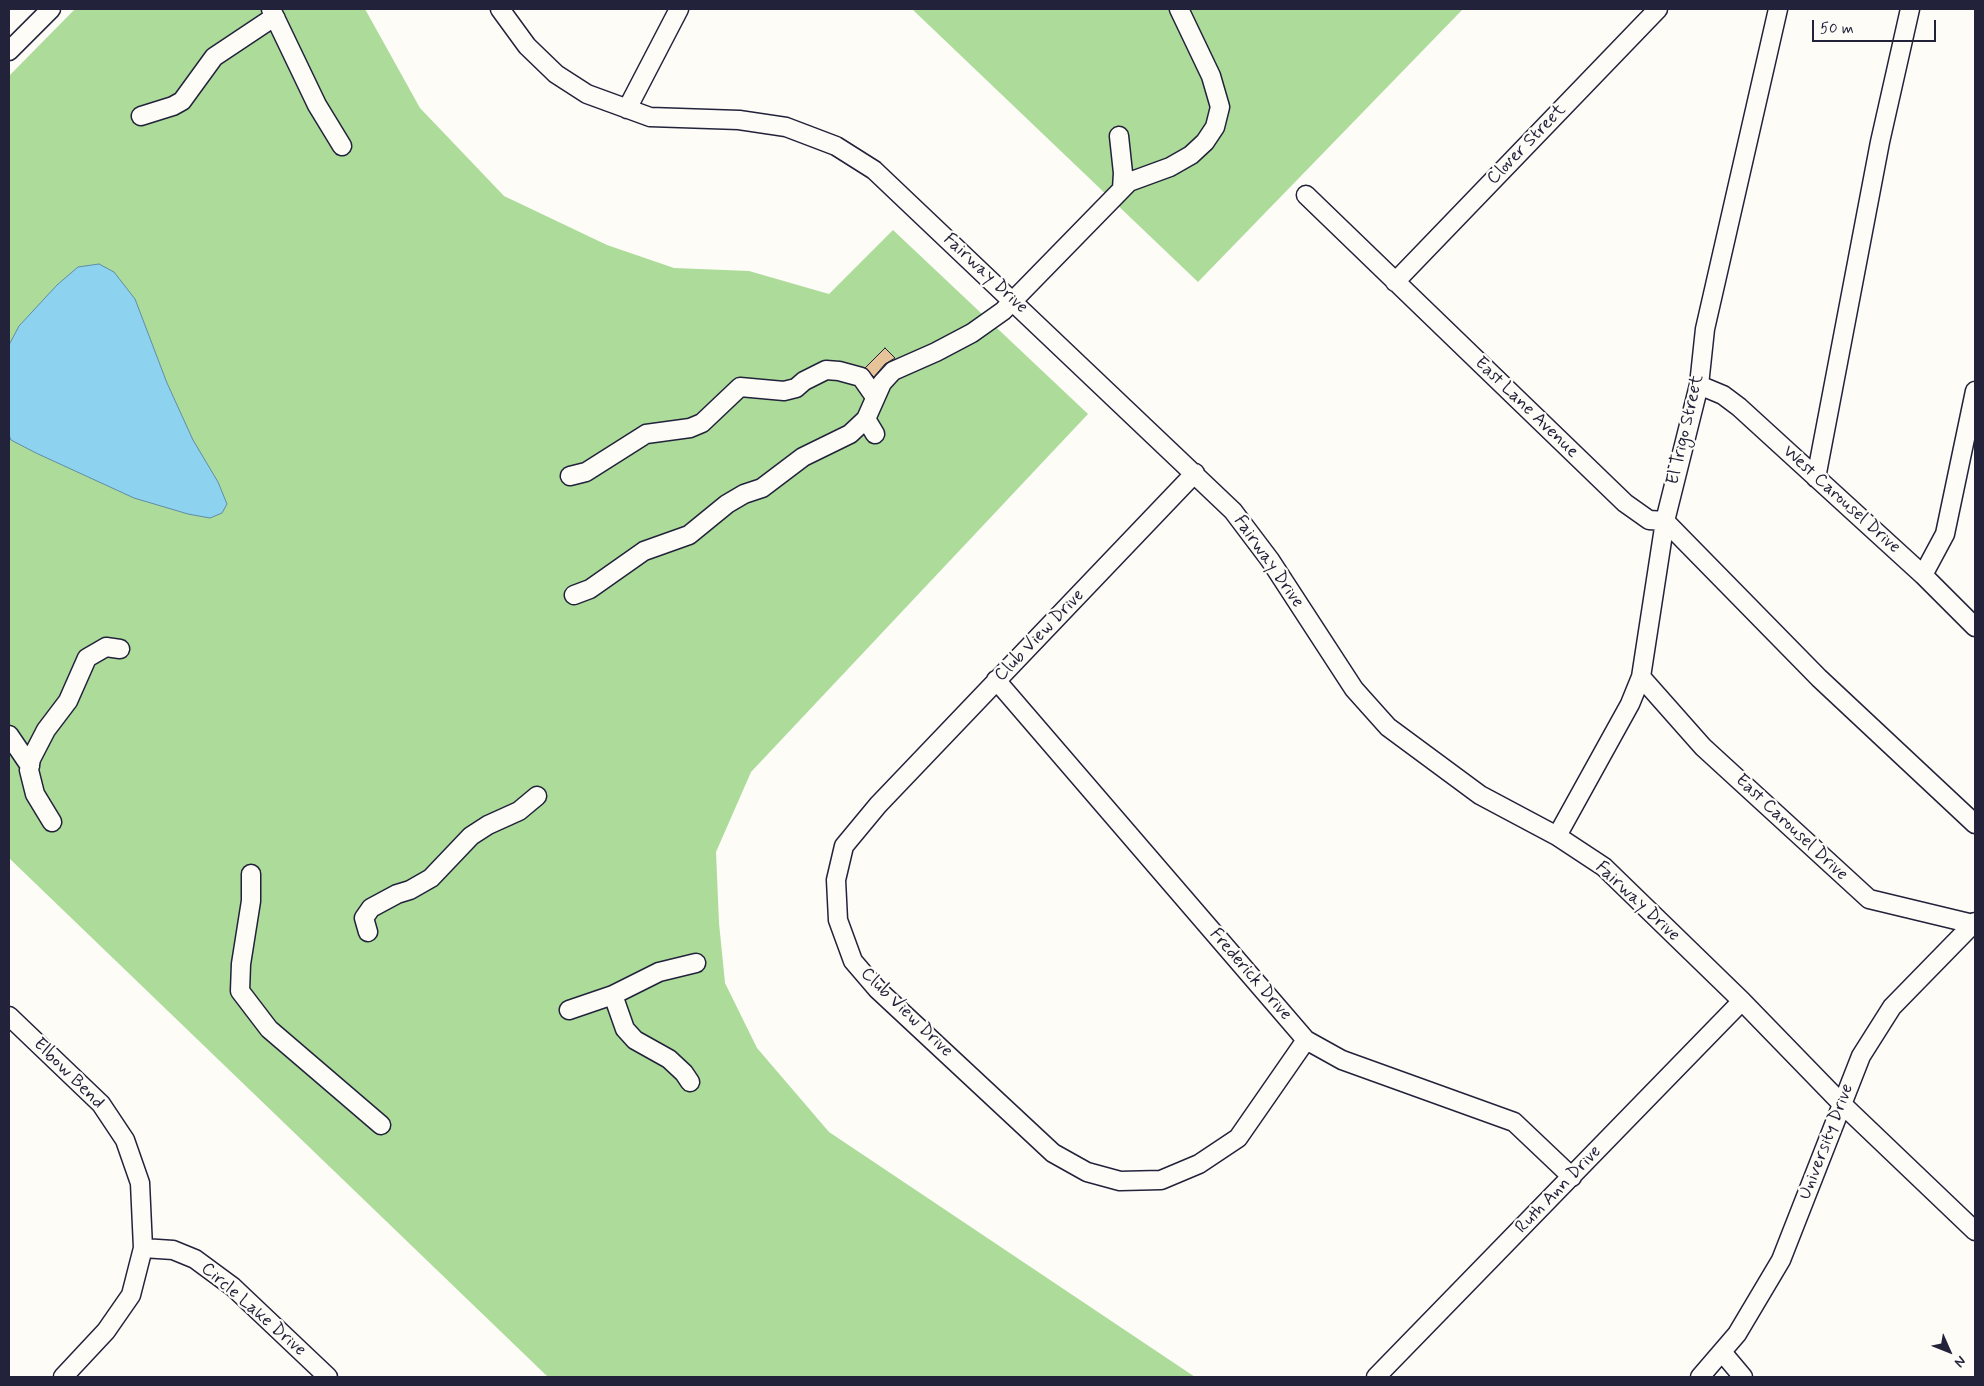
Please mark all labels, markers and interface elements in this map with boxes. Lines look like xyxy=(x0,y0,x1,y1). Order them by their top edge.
scale bar xyxy=(1814,10,1938,42)
text: 50 m xyxy=(1820,19,1854,39)
street label: Clover Street xyxy=(1483,100,1571,190)
street label: Fairway Drive xyxy=(938,229,1032,319)
street label: East Lane Avenue xyxy=(1469,353,1583,463)
street label: El Trigo Street xyxy=(1663,373,1709,487)
street label: West Carousel Drive xyxy=(1777,441,1905,559)
street label: Fairway Drive xyxy=(1228,512,1308,612)
street label: Club View Drive xyxy=(990,585,1090,687)
street label: East Carousel Drive xyxy=(1730,770,1852,886)
street label: Fairway Drive xyxy=(1590,857,1684,947)
street label: Frederick Drive xyxy=(1204,924,1296,1026)
street label: Club View Drive xyxy=(855,963,957,1063)
street label: Elbow Bend xyxy=(28,1034,108,1114)
street label: University Drive xyxy=(1795,1081,1859,1203)
street label: Ruth Ann Drive xyxy=(1512,1141,1606,1239)
street label: Circle Lake Drive xyxy=(196,1258,310,1362)
north arrow xyxy=(1924,1326,1974,1376)
text: N xyxy=(1950,1352,1970,1371)

